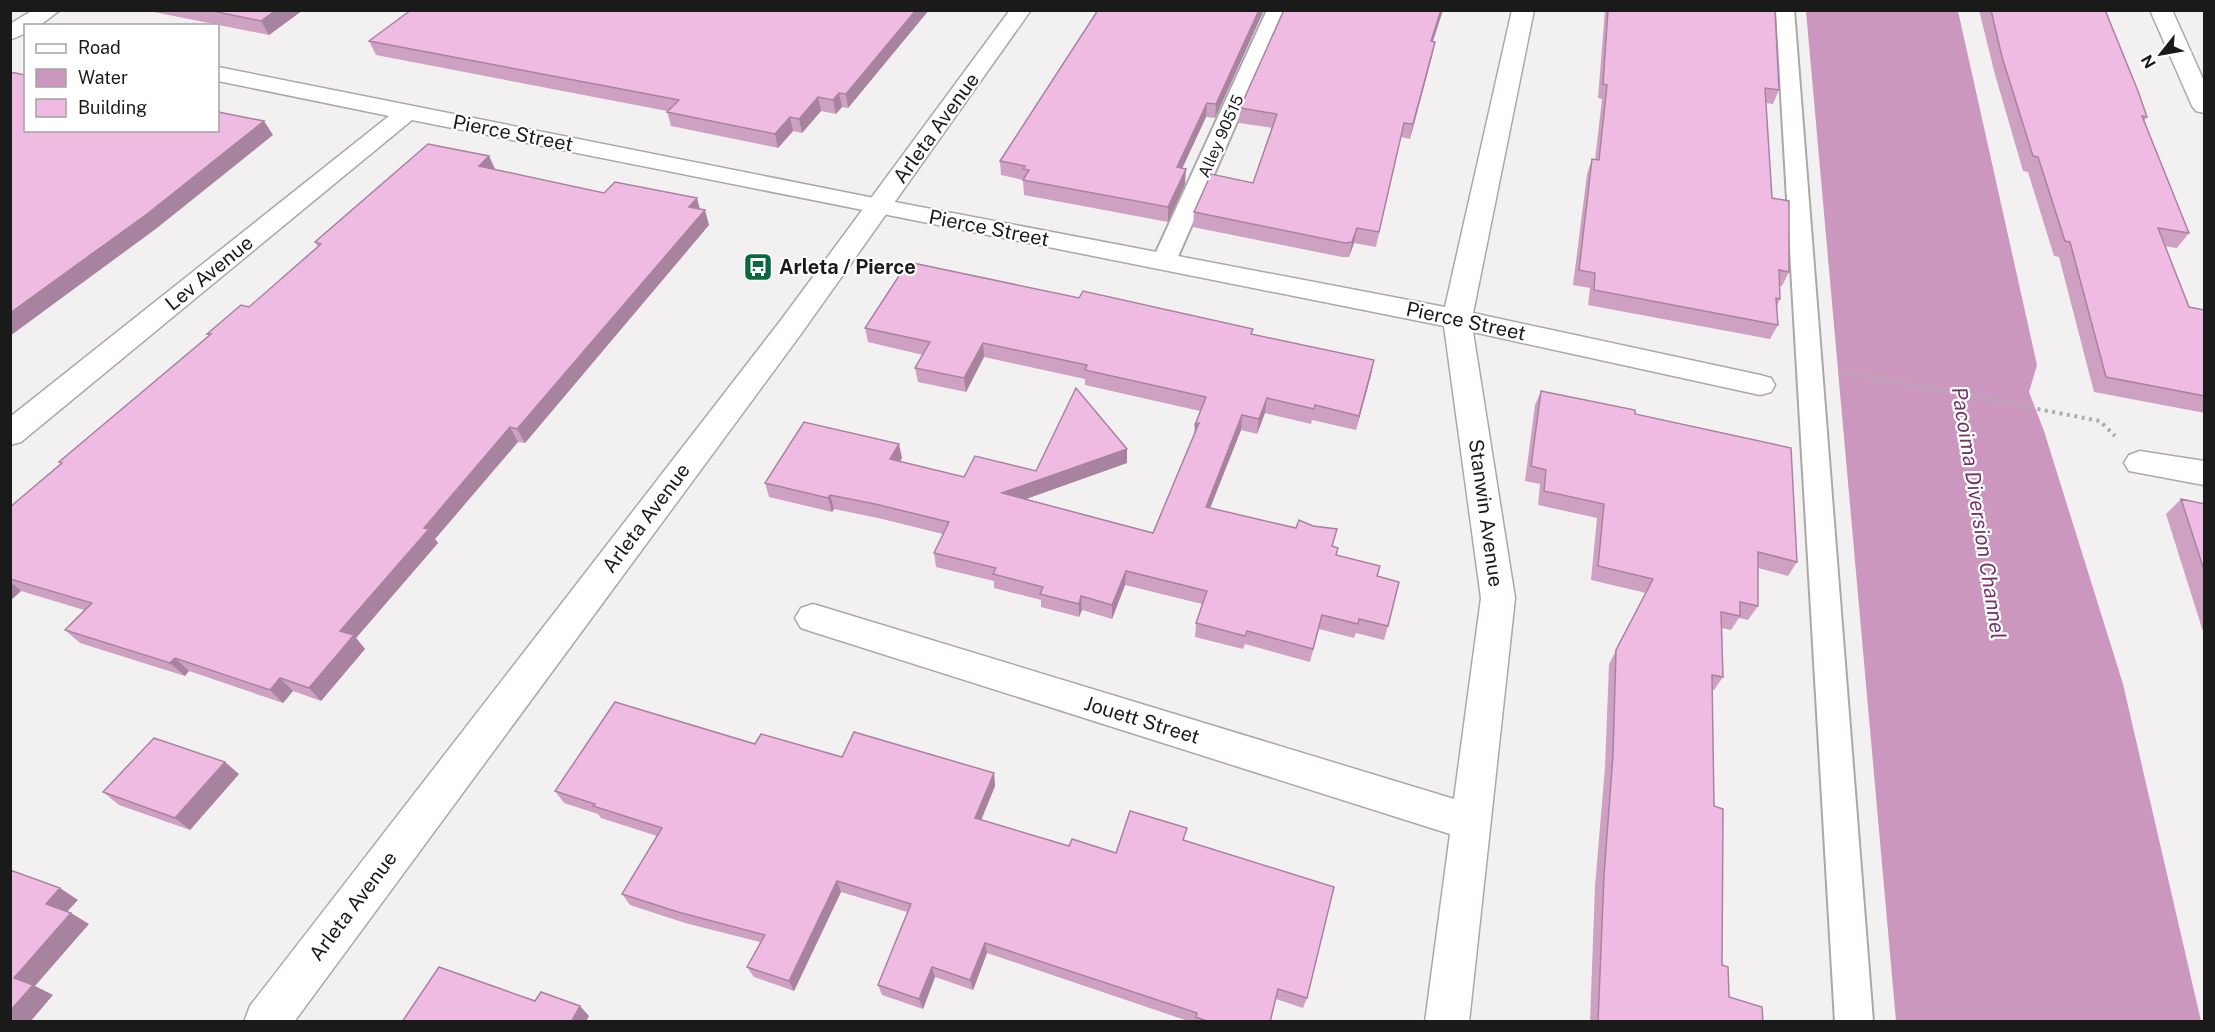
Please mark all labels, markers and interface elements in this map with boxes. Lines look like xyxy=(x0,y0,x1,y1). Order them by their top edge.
legend xyxy=(24,24,219,132)
north arrow xyxy=(2131,24,2191,84)
text: Road xyxy=(78,37,121,58)
text: N xyxy=(2137,51,2160,72)
text: Water xyxy=(78,67,128,88)
street label: Arleta Avenue xyxy=(888,68,984,188)
street label: Alley 90515 xyxy=(1194,92,1248,180)
text: Building xyxy=(78,97,147,118)
street label: Pierce Street xyxy=(451,110,575,156)
street label: Pierce Street xyxy=(927,205,1051,251)
street label: Lev Avenue xyxy=(160,230,258,316)
bus stop icon: Arleta / Pierce xyxy=(742,251,774,283)
place label: Arleta / Pierce xyxy=(779,255,916,279)
street label: Pierce Street xyxy=(1404,297,1528,345)
water label: Pacoima Diversion Channel xyxy=(1947,385,2011,641)
street label: Stanwin Avenue xyxy=(1464,438,1508,588)
street label: Arleta Avenue xyxy=(597,459,695,577)
street label: Jouett Street xyxy=(1081,691,1203,749)
street label: Arleta Avenue xyxy=(304,847,402,965)

